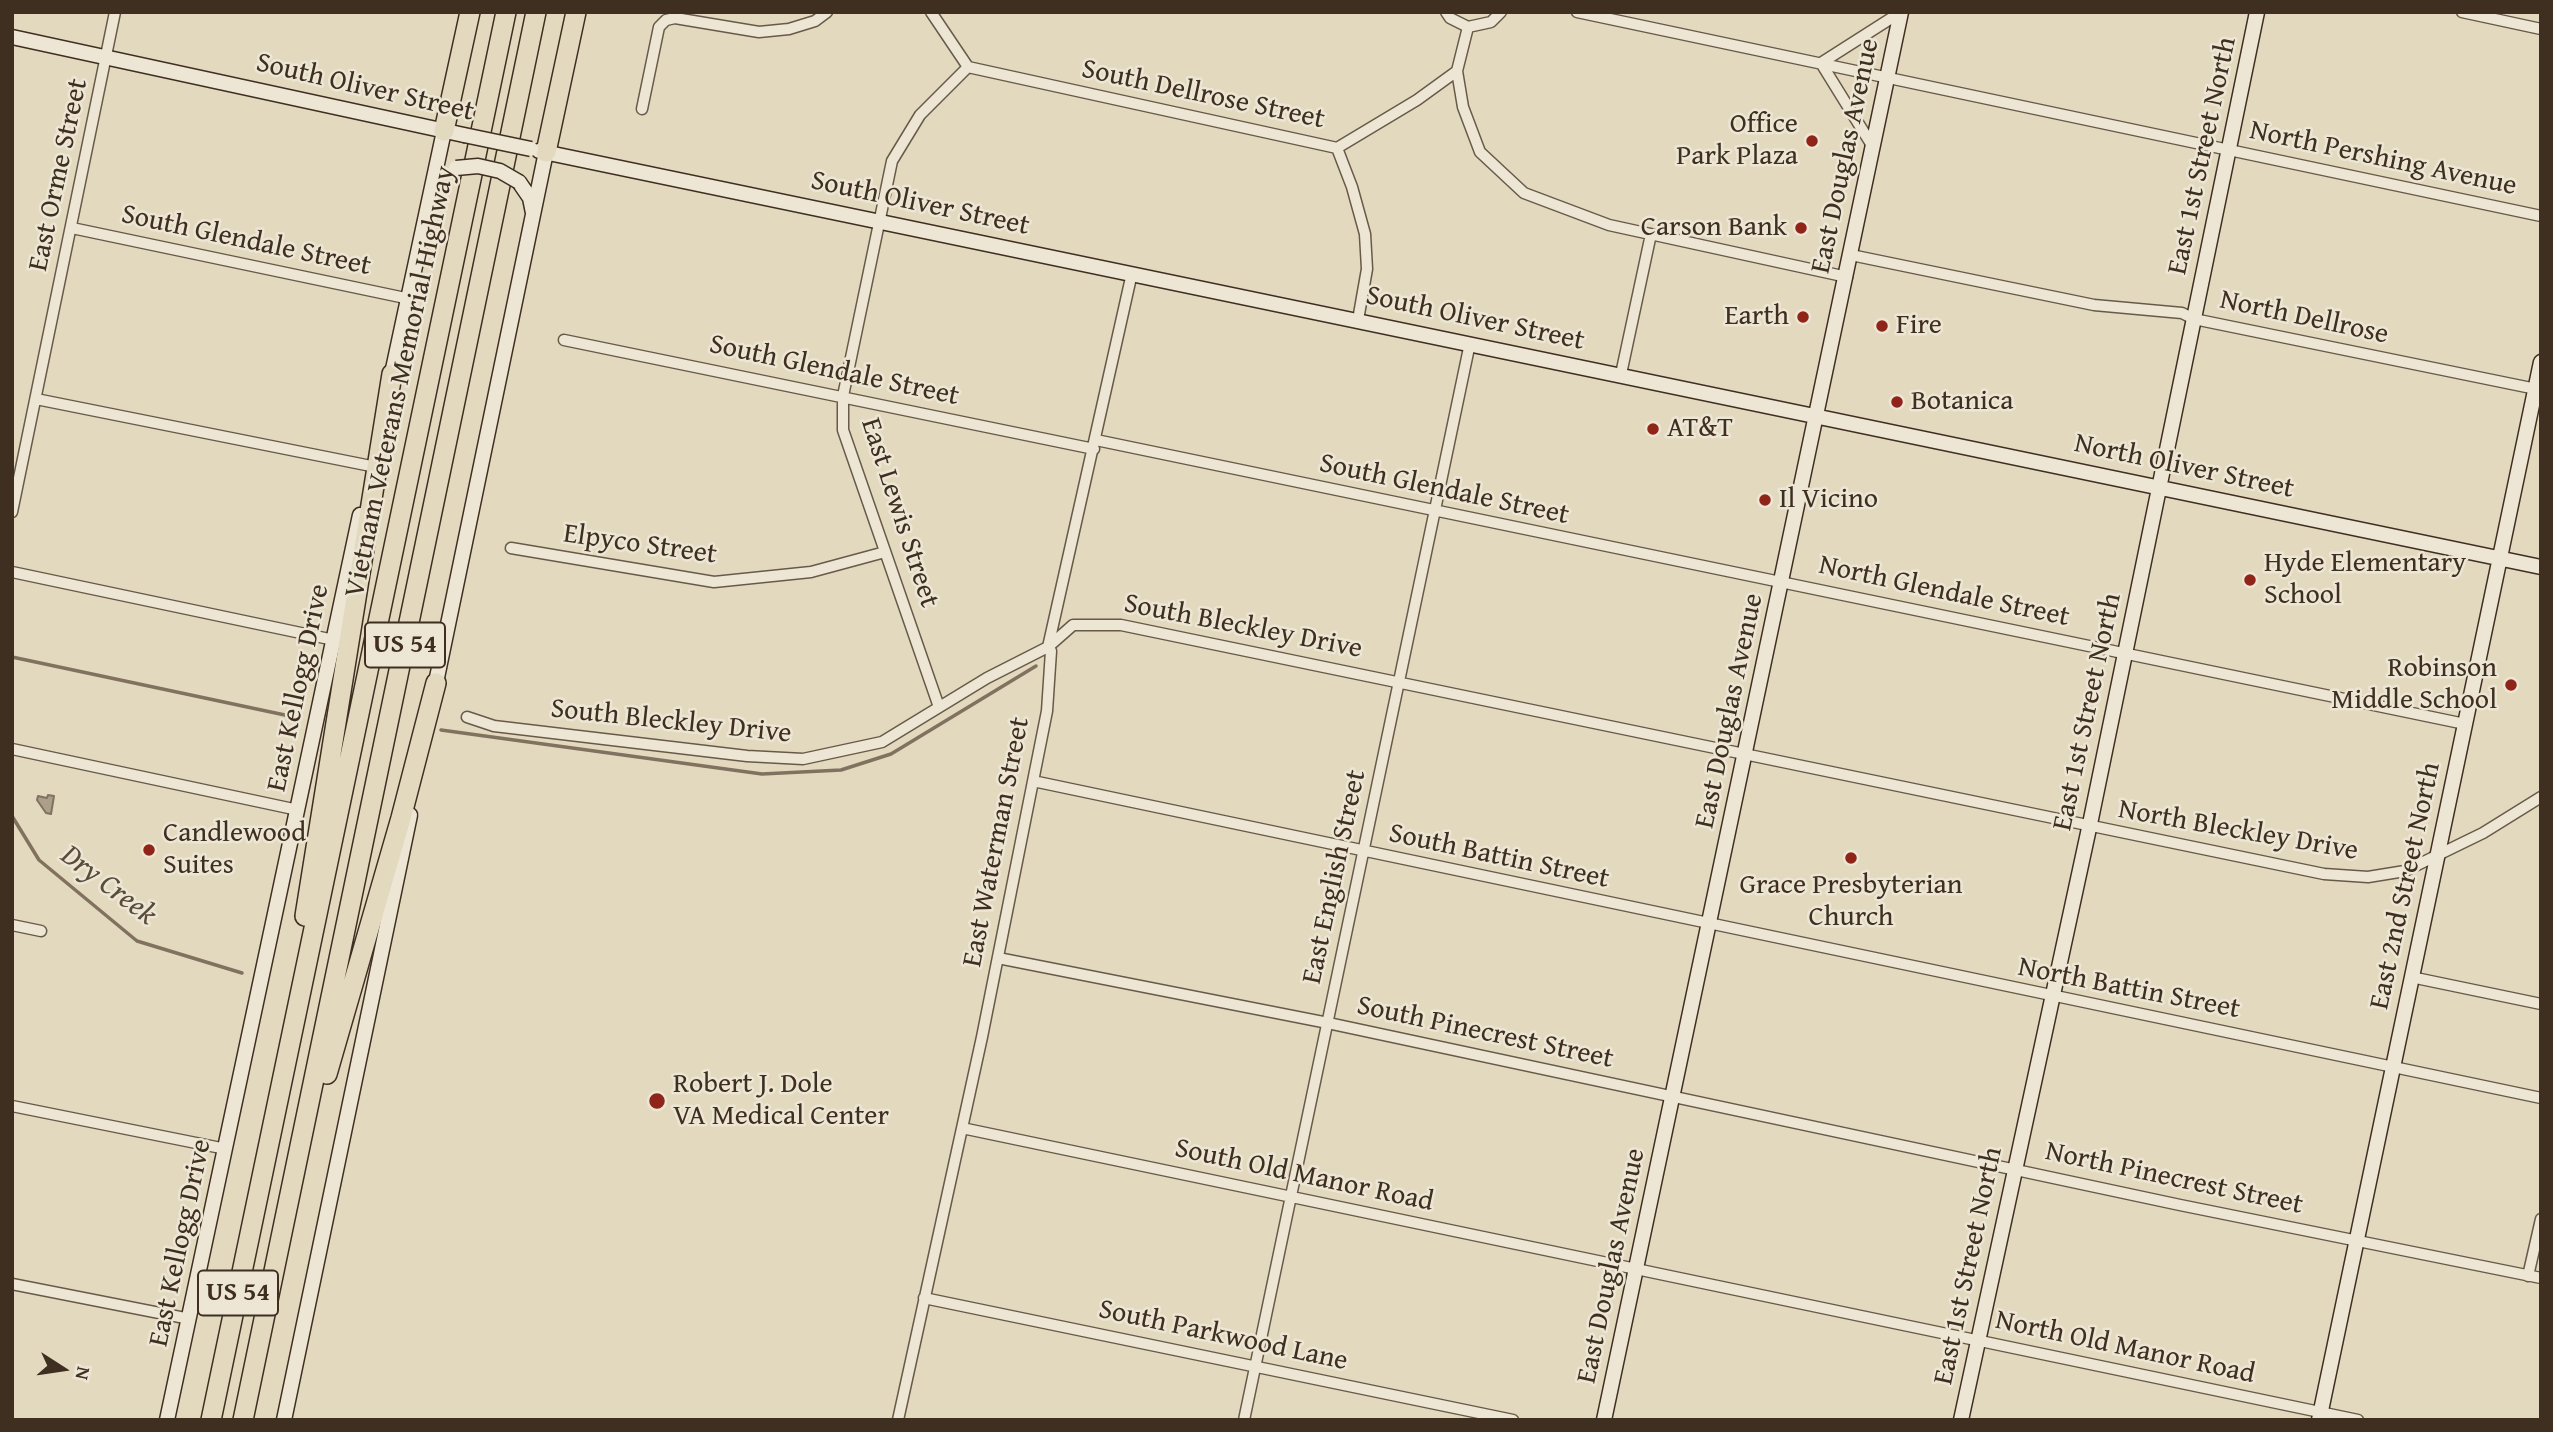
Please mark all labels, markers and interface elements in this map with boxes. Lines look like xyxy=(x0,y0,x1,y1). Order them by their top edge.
street label: East 1st Street North xyxy=(2161,34,2245,278)
street label: East Douglas Avenue xyxy=(1805,35,1887,277)
street label: South Oliver Street xyxy=(253,47,477,129)
street label: South Dellrose Street xyxy=(1079,53,1327,137)
street label: East Orme Street xyxy=(22,76,96,274)
place label: Office Park Plaza xyxy=(1676,108,1798,174)
street label: North Pershing Avenue xyxy=(2246,114,2520,204)
marker: Office Park Plaza xyxy=(1804,133,1820,149)
street label: Vietnam Veterans Memorial Highway xyxy=(339,163,463,601)
street label: South Oliver Street xyxy=(808,164,1032,244)
street label: South Glendale Street xyxy=(118,198,374,284)
place label: Carson Bank xyxy=(1641,211,1787,245)
marker: Carson Bank xyxy=(1793,220,1809,236)
street label: South Oliver Street xyxy=(1363,279,1587,359)
street label: North Dellrose xyxy=(2217,284,2391,352)
place label: Earth xyxy=(1724,300,1789,334)
marker: Earth xyxy=(1795,309,1811,325)
place label: Fire xyxy=(1896,309,1942,343)
marker: Fire xyxy=(1874,318,1890,334)
street label: South Glendale Street xyxy=(706,328,962,414)
place label: Botanica xyxy=(1911,385,2014,419)
marker: Botanica xyxy=(1889,394,1905,410)
place label: AT&T xyxy=(1667,412,1733,446)
street label: East Lewis Street xyxy=(853,414,945,612)
marker: AT&T xyxy=(1645,421,1661,437)
street label: North Oliver Street xyxy=(2071,427,2297,507)
street label: South Glendale Street xyxy=(1316,447,1572,533)
place label: Il Vicino xyxy=(1779,483,1878,517)
marker: Il Vicino xyxy=(1757,492,1773,508)
street label: Elpyco Street xyxy=(561,518,719,572)
place label: Hyde Elementary School xyxy=(2264,547,2466,613)
street label: North Glendale Street xyxy=(1816,549,2072,635)
marker: Hyde Elementary School xyxy=(2242,572,2258,588)
street label: East Kellogg Drive xyxy=(261,581,337,795)
street label: South Bleckley Drive xyxy=(1121,587,1365,667)
street label: East Douglas Avenue xyxy=(1689,590,1771,832)
street label: East 1st Street North xyxy=(2046,590,2130,834)
road number: US 54 xyxy=(365,622,445,667)
place label: Robinson Middle School xyxy=(2331,652,2497,718)
marker: Robinson Middle School xyxy=(2503,677,2519,693)
street label: South Bleckley Drive xyxy=(549,693,793,751)
street label: East Waterman Street xyxy=(956,714,1038,970)
street label: East 2nd Street North xyxy=(2363,759,2449,1013)
street label: East English Street xyxy=(1296,767,1374,987)
street label: North Bleckley Drive xyxy=(2115,793,2361,869)
place label: Candlewood Suites xyxy=(163,817,306,883)
street label: South Battin Street xyxy=(1386,817,1612,897)
water label: Dry Creek xyxy=(53,838,163,934)
marker: Candlewood Suites xyxy=(141,842,157,858)
marker: Grace Presbyterian Church xyxy=(1843,850,1859,866)
place label: Grace Presbyterian Church xyxy=(1740,869,1962,935)
street label: North Battin Street xyxy=(2015,951,2243,1027)
street label: South Pinecrest Street xyxy=(1354,989,1616,1077)
place label: Robert J. Dole VA Medical Center xyxy=(673,1068,889,1134)
marker: Robert J. Dole VA Medical Center xyxy=(647,1091,667,1111)
street label: South Old Manor Road xyxy=(1172,1132,1436,1220)
street label: North Pinecrest Street xyxy=(2042,1135,2306,1223)
street label: East Kellogg Drive xyxy=(143,1136,219,1350)
street label: East 1st Street North xyxy=(1927,1144,2011,1388)
street label: East Douglas Avenue xyxy=(1571,1145,1653,1387)
road number: US 54 xyxy=(198,1270,278,1316)
street label: South Parkwood Lane xyxy=(1095,1293,1351,1379)
street label: North Old Manor Road xyxy=(1992,1304,2258,1392)
north arrow xyxy=(28,1334,98,1404)
text: N xyxy=(69,1364,99,1382)

